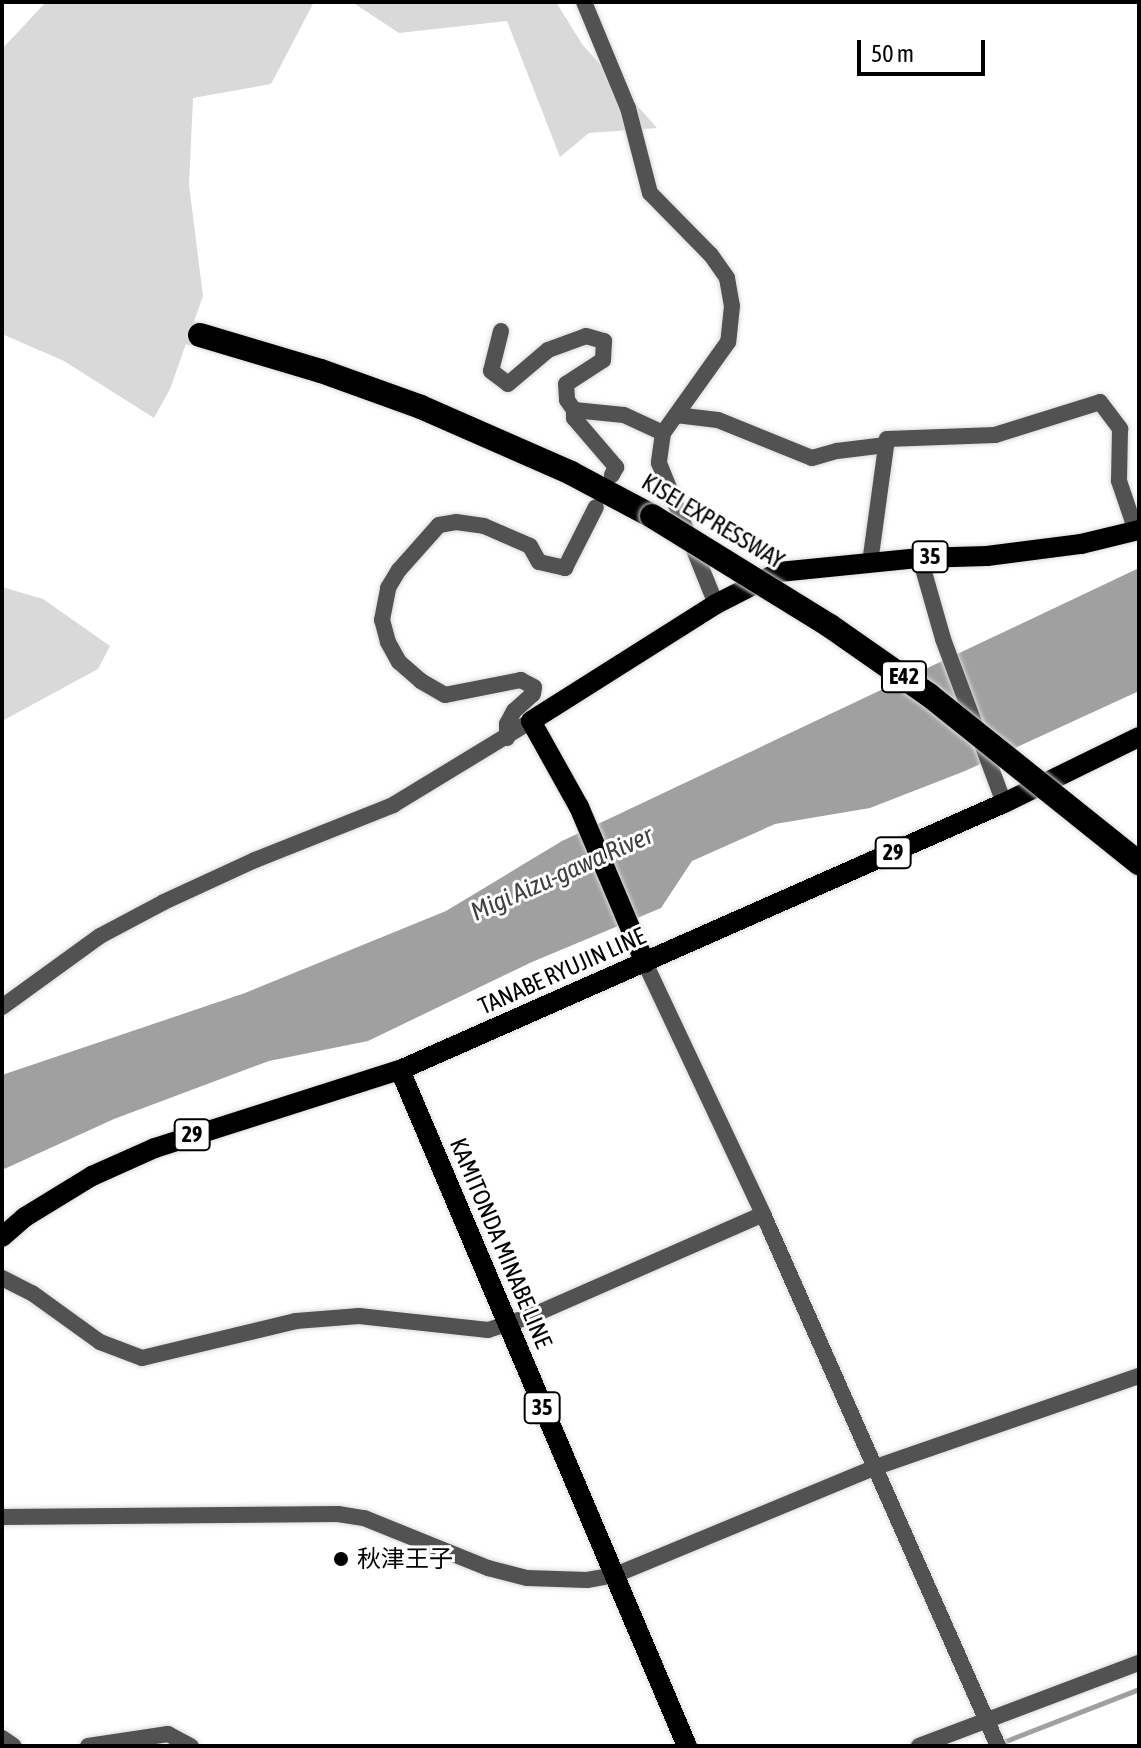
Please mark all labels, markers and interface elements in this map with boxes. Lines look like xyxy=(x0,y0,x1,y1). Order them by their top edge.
scale bar xyxy=(861,24,989,74)
text: 50 m xyxy=(871,40,914,67)
street label: KISEI EXPRESSWAY xyxy=(637,467,789,575)
road number: 35 xyxy=(910,539,950,575)
road number: E42 xyxy=(880,659,928,695)
water label: Migi Aizu-gawa River xyxy=(466,820,658,928)
road number: 29 xyxy=(873,835,913,871)
street label: TANABE RYUJIN LINE xyxy=(474,921,650,1021)
road number: 29 xyxy=(172,1117,212,1153)
street label: KAMITONDA MINABE LINE xyxy=(444,1134,558,1352)
road number: 35 xyxy=(522,1390,562,1426)
place label: 秋津王子 xyxy=(357,1545,453,1573)
marker: 秋津王子 xyxy=(332,1550,350,1568)

